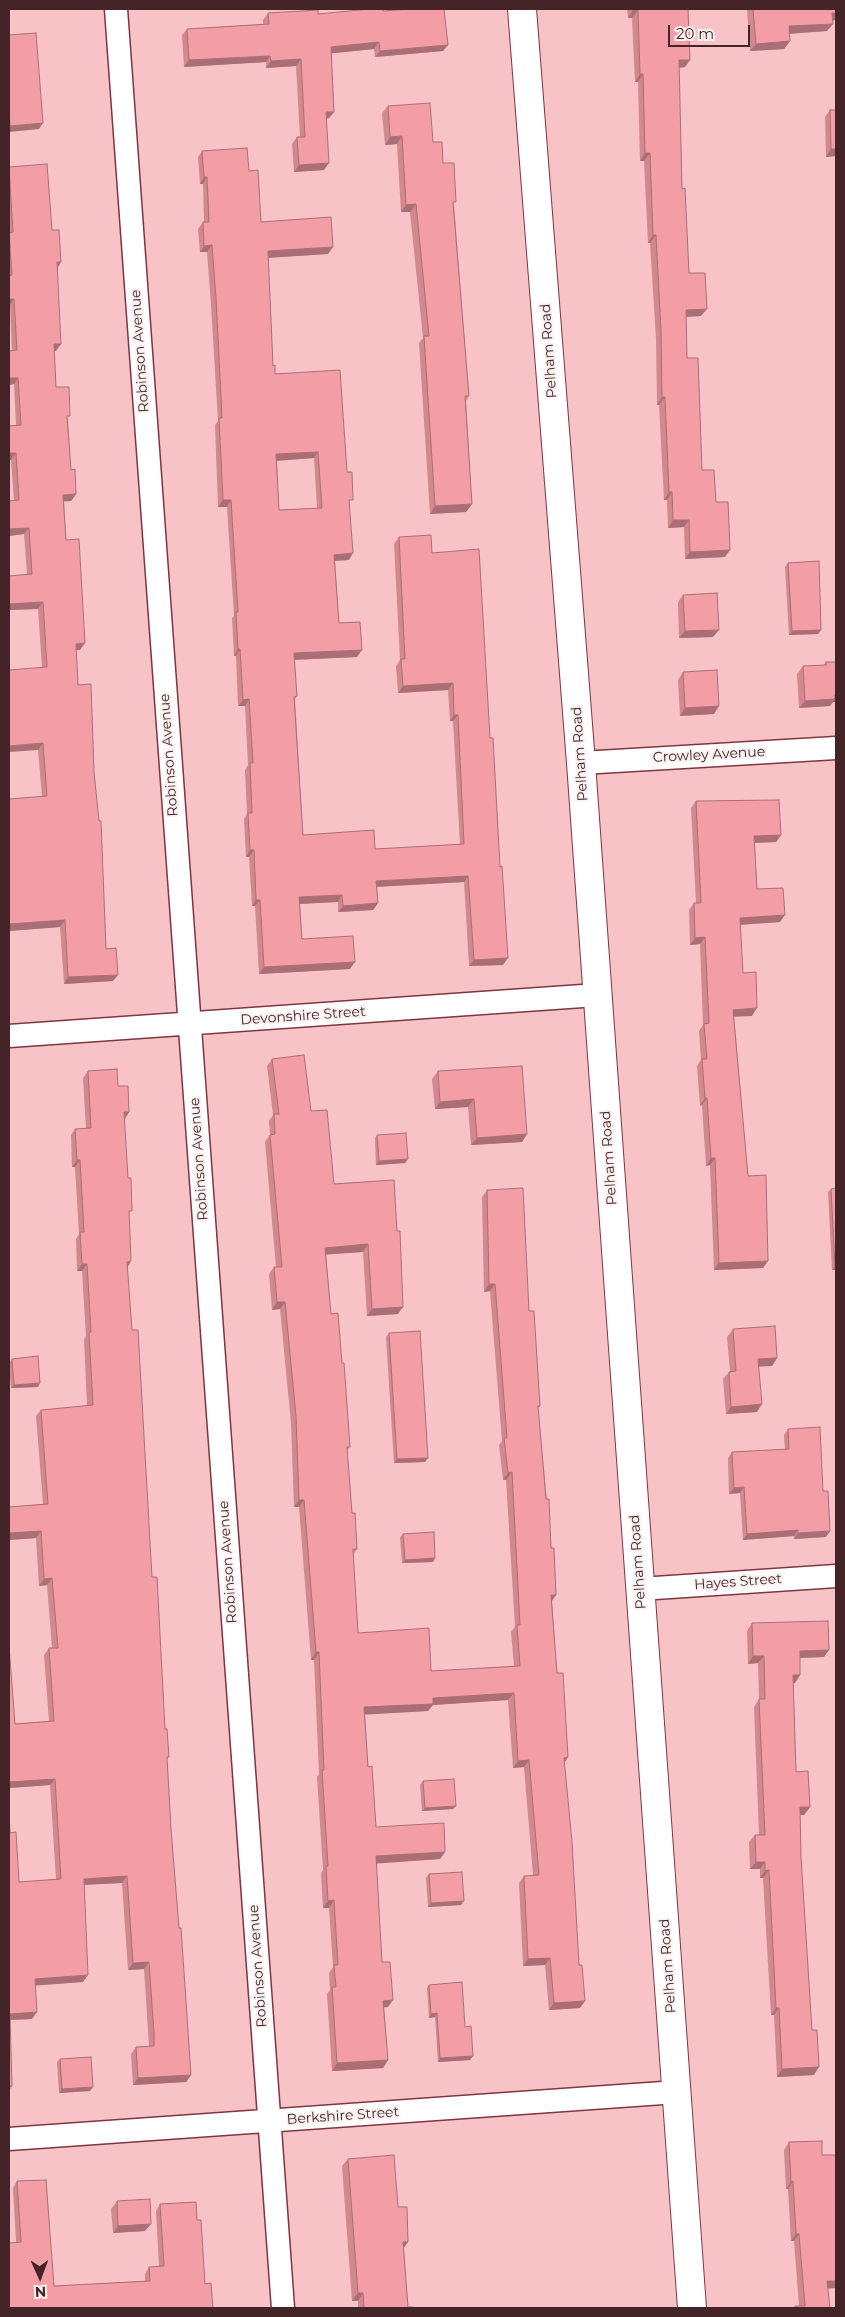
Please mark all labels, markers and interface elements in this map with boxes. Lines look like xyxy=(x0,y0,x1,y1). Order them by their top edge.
scale bar xyxy=(670,15,752,47)
text: 20 m xyxy=(676,24,714,43)
street label: Robinson Avenue xyxy=(127,289,153,413)
street label: Pelham Road xyxy=(537,303,561,399)
street label: Robinson Avenue xyxy=(156,693,182,817)
street label: Pelham Road xyxy=(568,706,592,802)
street label: Crowley Avenue xyxy=(652,744,766,766)
street label: Devonshire Street xyxy=(240,1003,366,1029)
street label: Robinson Avenue xyxy=(186,1097,212,1221)
street label: Pelham Road xyxy=(597,1110,621,1206)
street label: Robinson Avenue xyxy=(215,1500,241,1624)
street label: Pelham Road xyxy=(626,1514,650,1610)
street label: Hayes Street xyxy=(694,1571,782,1593)
street label: Robinson Avenue xyxy=(245,1904,271,2028)
street label: Pelham Road xyxy=(656,1918,680,2014)
street label: Berkshire Street xyxy=(286,2104,400,2128)
north arrow xyxy=(15,2252,65,2302)
text: N xyxy=(35,2283,46,2301)

